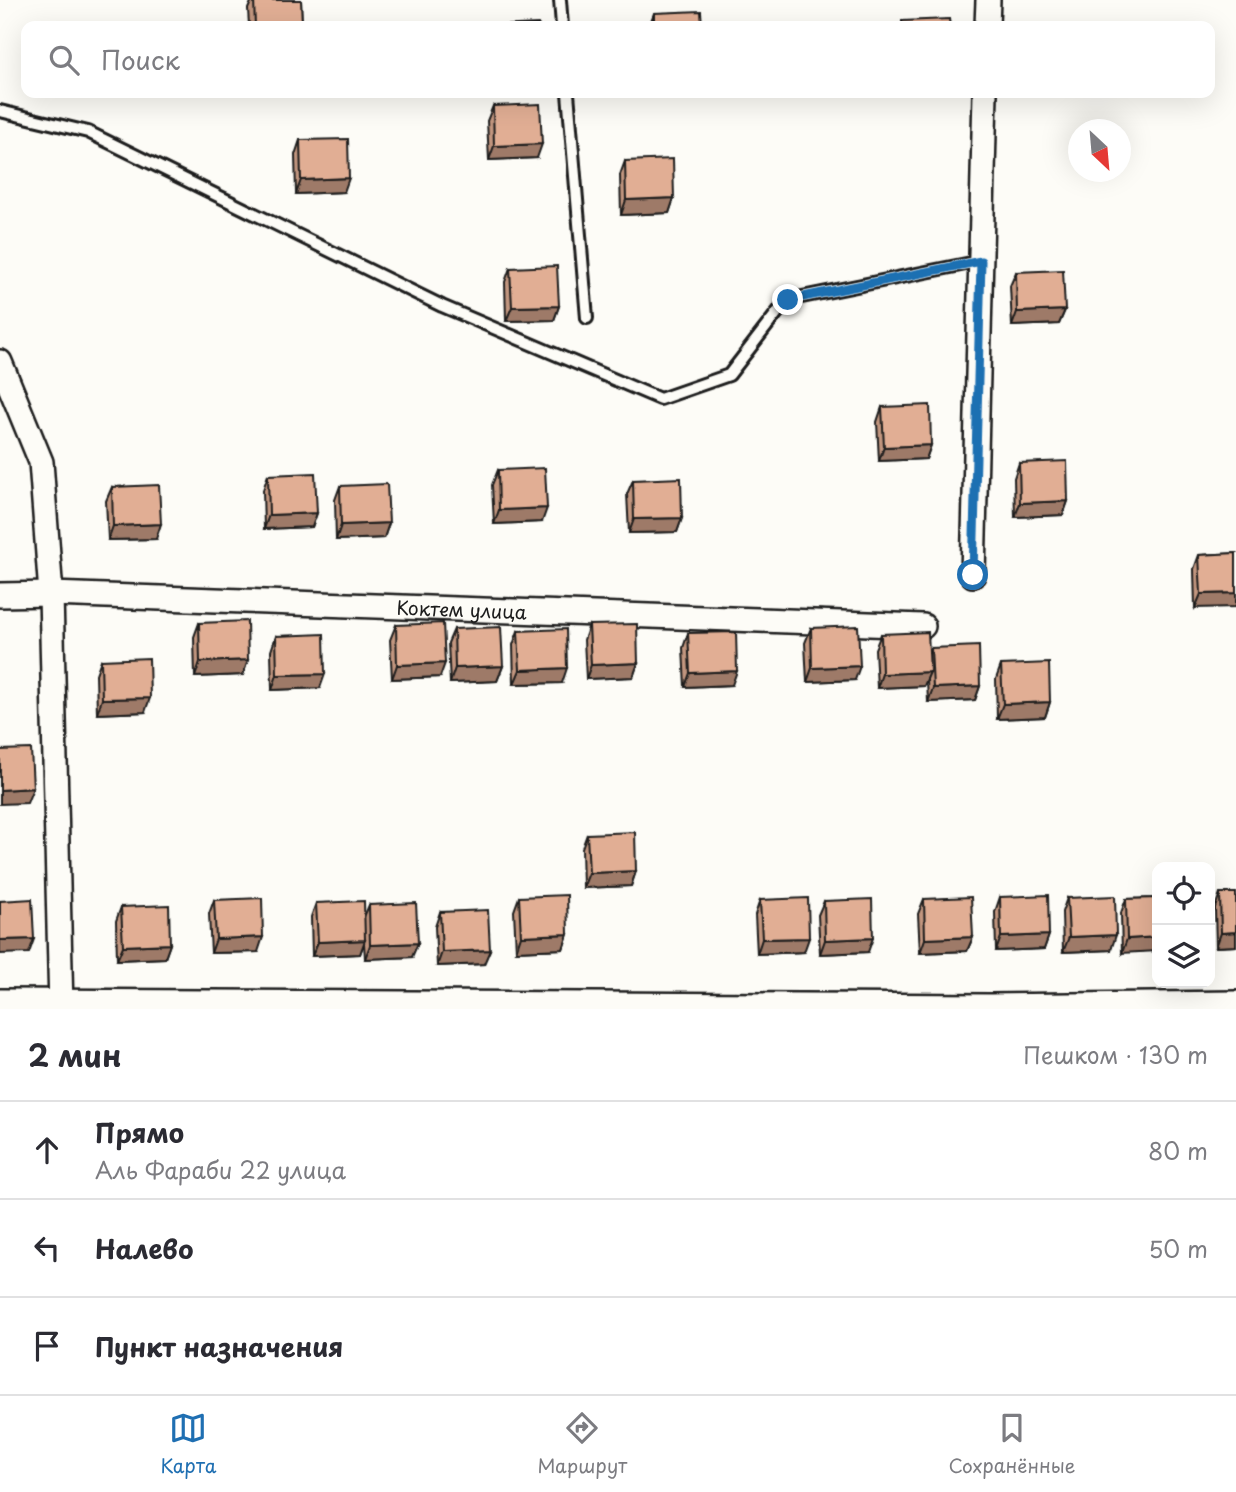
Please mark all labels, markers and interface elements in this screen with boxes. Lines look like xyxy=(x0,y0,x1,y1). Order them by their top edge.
search box xyxy=(21,21,1215,98)
text: Поиск xyxy=(101,40,180,79)
icon: search xyxy=(45,41,83,79)
north arrow xyxy=(1068,119,1131,182)
route end xyxy=(772,284,803,315)
route start xyxy=(957,559,988,590)
street label: Коктем улица xyxy=(396,593,527,625)
map controls xyxy=(1152,862,1215,988)
button: locate xyxy=(1152,862,1215,925)
button: layers xyxy=(1152,925,1215,988)
text: 2 мин xyxy=(28,1032,122,1077)
text: Пешком · 130 m xyxy=(1023,1037,1208,1072)
text: Прямо xyxy=(95,1113,184,1152)
icon: ahead xyxy=(28,1131,66,1169)
text: 80 m xyxy=(1148,1133,1208,1168)
text: Аль Фараби 22 улица xyxy=(95,1152,346,1187)
icon: left xyxy=(28,1229,66,1267)
text: Налево xyxy=(95,1229,193,1268)
text: 50 m xyxy=(1148,1231,1208,1266)
icon: arrive xyxy=(28,1327,66,1365)
text: Пункт назначения xyxy=(95,1327,343,1366)
tab: Карта xyxy=(161,1409,216,1479)
tab: Маршрут xyxy=(537,1409,627,1479)
tab: Сохранённые xyxy=(948,1409,1075,1479)

